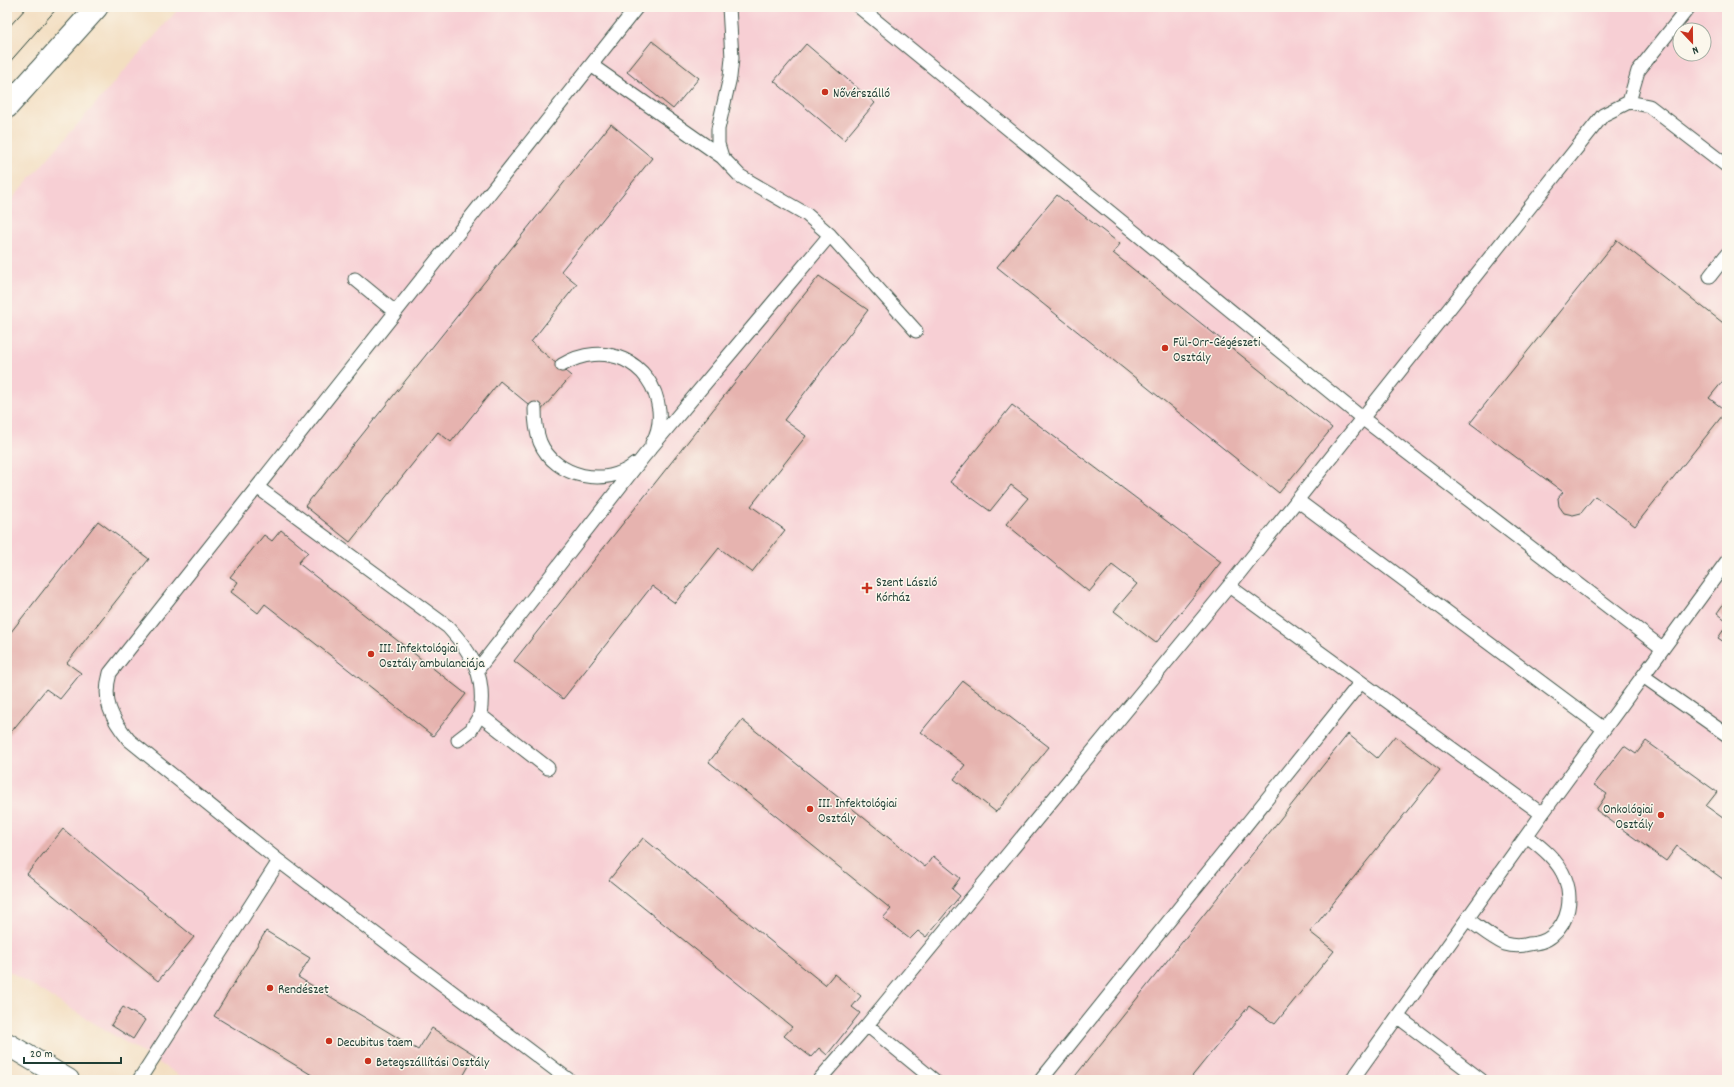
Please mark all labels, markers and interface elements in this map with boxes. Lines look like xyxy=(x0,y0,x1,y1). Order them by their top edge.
north arrow xyxy=(1672,22,1712,62)
text: N xyxy=(1689,41,1701,58)
place label: Nővérszálló xyxy=(833,85,890,104)
marker: Nővérszálló xyxy=(820,87,830,97)
place label: Fül-Orr-Gégészeti Osztály xyxy=(1173,334,1261,368)
marker: Fül-Orr-Gégészeti Osztály xyxy=(1160,343,1170,353)
place label: Szent László Kórház xyxy=(876,574,937,608)
marker: Szent László Kórház xyxy=(861,582,873,594)
place label: III. Infektológiai Osztály ambulanciája xyxy=(379,640,485,674)
marker: III. Infektológiai Osztály ambulanciája xyxy=(366,649,376,659)
place label: III. Infektológiai Osztály xyxy=(818,795,898,829)
place label: Onkológiai Osztály xyxy=(1603,801,1654,835)
marker: III. Infektológiai Osztály xyxy=(805,804,815,814)
marker: Onkológiai Osztály xyxy=(1656,810,1666,820)
place label: Rendészet xyxy=(278,981,329,1000)
marker: Rendészet xyxy=(265,983,275,993)
place label: Decubitus taem xyxy=(337,1034,413,1053)
marker: Decubitus taem xyxy=(324,1036,334,1046)
scale bar xyxy=(24,1039,121,1065)
text: 20 m xyxy=(30,1046,53,1063)
place label: Betegszállítási Osztály xyxy=(376,1054,490,1073)
marker: Betegszállítási Osztály xyxy=(363,1056,373,1066)

